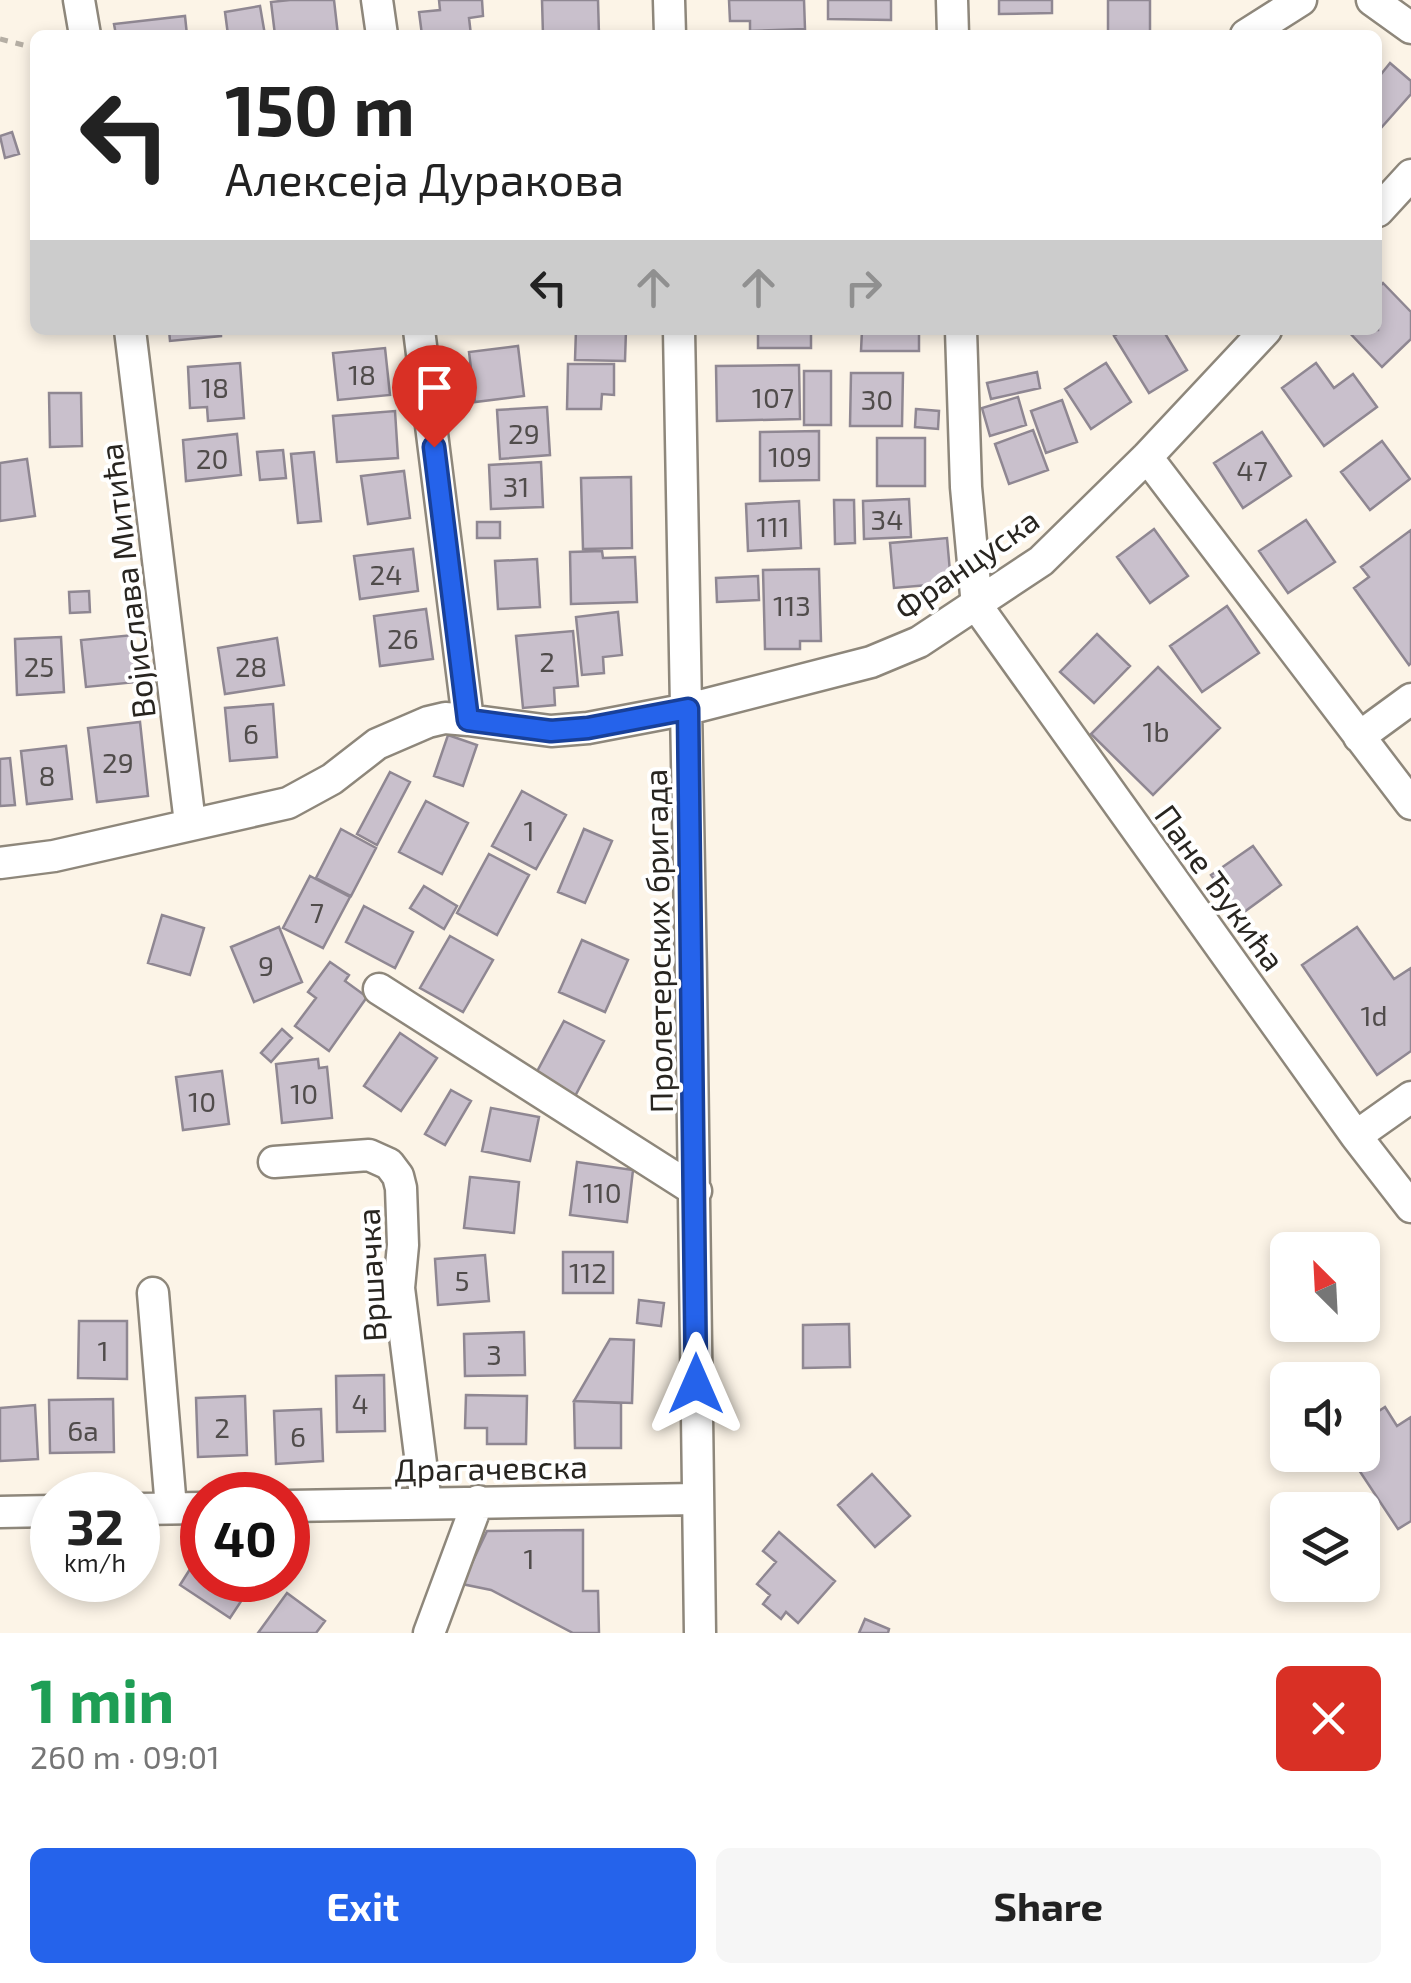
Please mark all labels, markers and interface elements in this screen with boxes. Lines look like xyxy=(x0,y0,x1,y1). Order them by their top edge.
text: 150 m xyxy=(225,66,415,150)
icon: left xyxy=(60,70,190,200)
text: Алексеја Дуракова xyxy=(225,151,624,205)
icon: left xyxy=(521,260,576,315)
icon: ahead xyxy=(626,260,681,315)
icon: ahead xyxy=(731,260,786,315)
icon: right xyxy=(836,260,891,315)
pin xyxy=(392,345,477,448)
house number: 18 xyxy=(348,357,376,391)
icon: arrive xyxy=(407,360,462,415)
house number: 18 xyxy=(201,370,229,404)
house number: 107 xyxy=(752,380,794,414)
house number: 30 xyxy=(861,382,893,416)
house number: 29 xyxy=(508,416,540,450)
house number: 109 xyxy=(768,439,812,473)
street label: Војислава Митића xyxy=(90,441,163,721)
house number: 20 xyxy=(196,441,228,475)
house number: 47 xyxy=(1236,453,1268,487)
house number: 31 xyxy=(503,469,529,503)
street label: Француска xyxy=(887,499,1046,627)
house number: 34 xyxy=(871,502,903,536)
house number: 111 xyxy=(756,509,790,543)
house number: 24 xyxy=(370,557,402,591)
house number: 113 xyxy=(773,588,811,622)
house number: 26 xyxy=(387,621,419,655)
house number: 2 xyxy=(539,644,555,678)
house number: 25 xyxy=(24,649,54,683)
house number: 28 xyxy=(235,649,267,683)
house number: 1b xyxy=(1142,714,1170,748)
house number: 6 xyxy=(243,716,259,750)
house number: 29 xyxy=(102,745,134,779)
house number: 8 xyxy=(39,758,56,792)
street label: Пролетерских бригада xyxy=(635,768,679,1114)
street label: Пане Ђукића xyxy=(1147,797,1294,978)
house number: 1 xyxy=(523,813,535,847)
house number: 7 xyxy=(310,895,324,929)
house number: 9 xyxy=(258,948,274,982)
house number: 1d xyxy=(1360,998,1388,1032)
house number: 10 xyxy=(290,1076,318,1110)
house number: 10 xyxy=(188,1084,216,1118)
house number: 110 xyxy=(582,1175,622,1209)
street label: Вршачка xyxy=(348,1207,392,1343)
north arrow xyxy=(1270,1232,1380,1342)
map controls xyxy=(1270,1232,1380,1602)
house number: 112 xyxy=(569,1255,607,1289)
house number: 5 xyxy=(454,1263,470,1297)
position arrow xyxy=(644,1332,748,1436)
house number: 1 xyxy=(97,1333,109,1367)
house number: 3 xyxy=(486,1337,502,1371)
button: sound xyxy=(1270,1362,1380,1472)
house number: 4 xyxy=(351,1386,369,1420)
house number: 2 xyxy=(214,1410,230,1444)
house number: 6a xyxy=(67,1413,99,1447)
house number: 6 xyxy=(290,1419,306,1453)
street label: Драгачевска xyxy=(394,1446,588,1488)
speed limit sign: 40 xyxy=(180,1472,310,1602)
button: layers xyxy=(1270,1492,1380,1602)
text: 32 xyxy=(66,1495,124,1555)
house number: 1 xyxy=(523,1541,535,1575)
text: km/h xyxy=(64,1547,126,1577)
text: 1 min xyxy=(30,1663,174,1735)
button: close xyxy=(1276,1666,1381,1771)
text: 260 m · 09:01 xyxy=(30,1737,220,1775)
button: Exit xyxy=(30,1848,696,1963)
button: Share xyxy=(716,1848,1381,1963)

